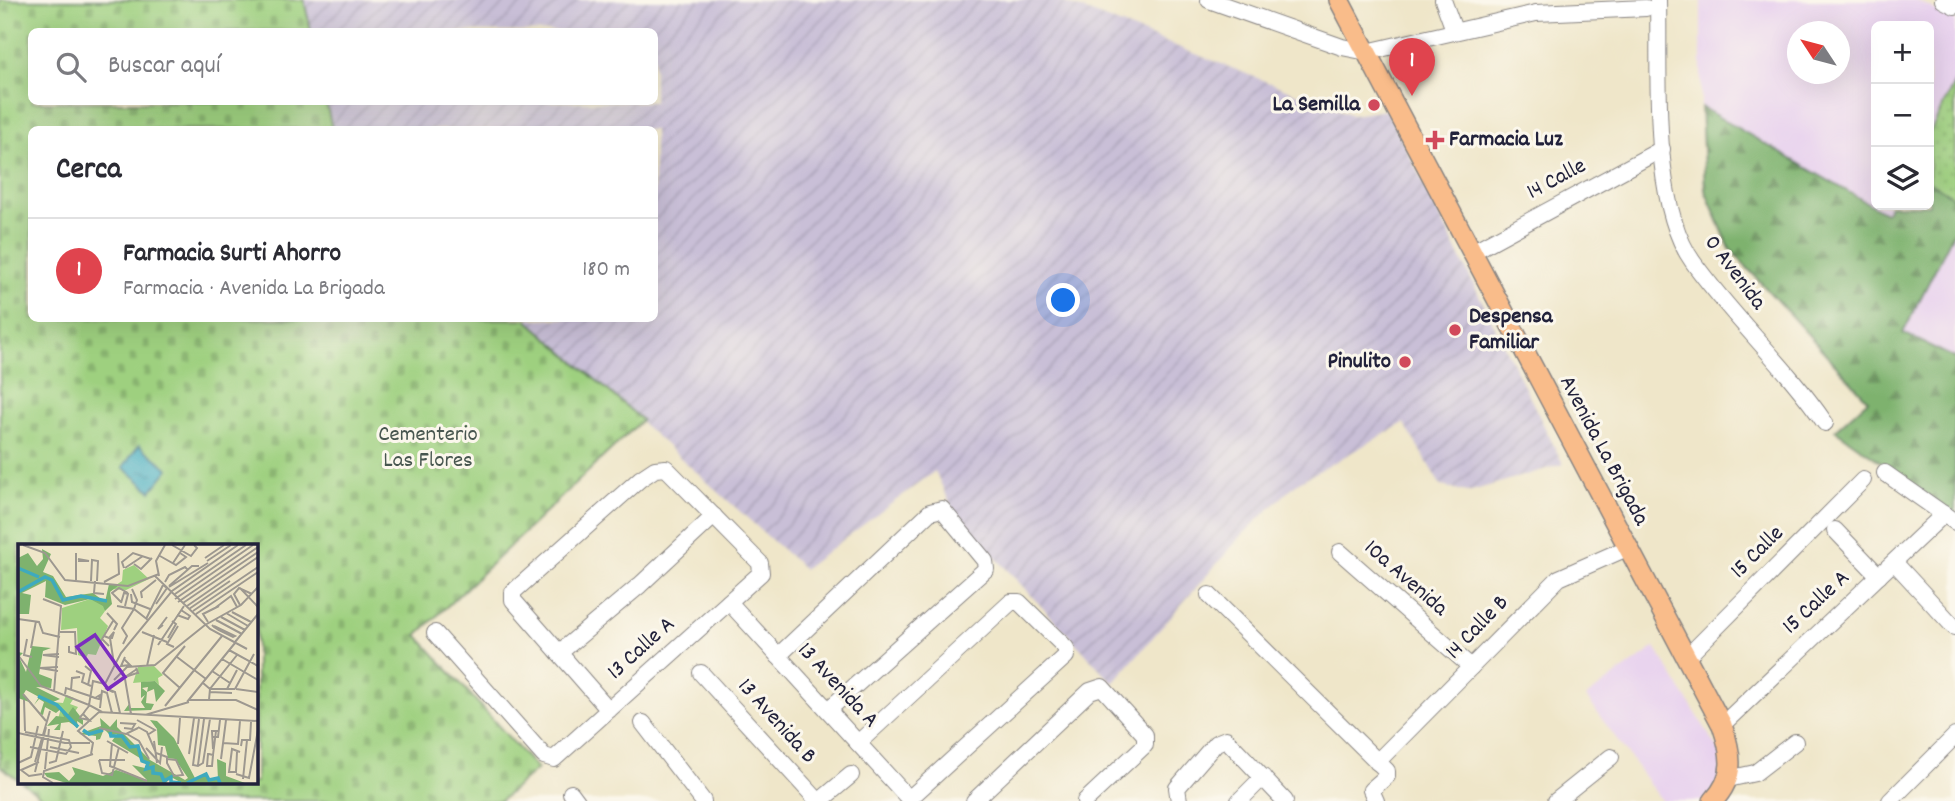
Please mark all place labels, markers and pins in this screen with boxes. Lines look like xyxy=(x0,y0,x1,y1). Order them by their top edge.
pin: 1 xyxy=(1389,38,1435,96)
place label: La Semilla xyxy=(1273,89,1361,122)
marker: La Semilla xyxy=(1366,97,1382,113)
place label: Farmacia Luz xyxy=(1449,124,1563,157)
marker: Farmacia Luz xyxy=(1427,132,1443,148)
place label: Despensa Familiar xyxy=(1469,301,1554,360)
marker: Despensa Familiar xyxy=(1447,322,1463,338)
place label: Pinulito xyxy=(1327,346,1391,379)
marker: Pinulito xyxy=(1397,354,1413,370)

